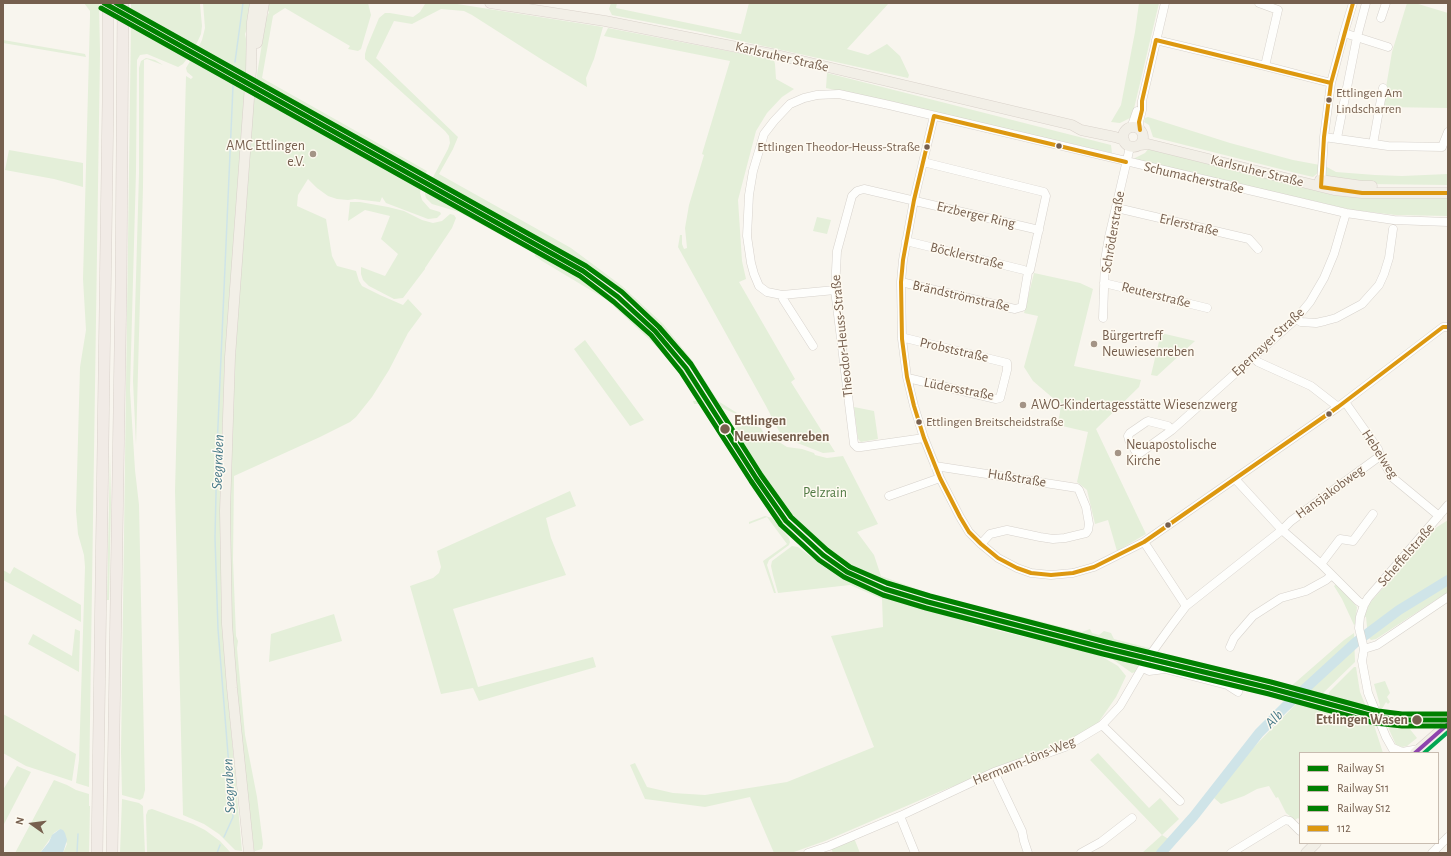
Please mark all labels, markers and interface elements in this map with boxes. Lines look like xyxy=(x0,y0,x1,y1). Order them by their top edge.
street label: Karlsruher Straße xyxy=(734,38,830,76)
place label: Ettlingen Am Lindscharren xyxy=(1336,85,1402,116)
marker: Ettlingen Am Lindscharren xyxy=(1324,95,1334,105)
place label: AMC Ettlingen e.V. xyxy=(226,138,305,170)
place label: Ettlingen Theodor-Heuss-Straße xyxy=(757,139,920,155)
unlabelled marker xyxy=(1054,141,1064,151)
marker: Ettlingen Theodor-Heuss-Straße xyxy=(922,142,932,152)
marker: AMC Ettlingen e.V. xyxy=(308,149,318,159)
street label: Karlsruher Straße xyxy=(1209,151,1305,191)
street label: Schumacherstraße xyxy=(1142,158,1246,198)
street label: Schröderstraße xyxy=(1098,190,1128,274)
street label: Erzberger Ring xyxy=(935,198,1017,232)
street label: Erlerstraße xyxy=(1158,210,1220,240)
street label: Böcklerstraße xyxy=(929,239,1005,273)
street label: Theodor-Heuss-Straße xyxy=(827,274,857,398)
street label: Brändströmstraße xyxy=(911,277,1011,315)
street label: Reuterstraße xyxy=(1120,278,1192,312)
street label: Epernayer Straße xyxy=(1228,304,1308,380)
place label: Bürgertreff Neuwiesenreben xyxy=(1102,328,1195,360)
street label: Probststraße xyxy=(918,334,990,366)
marker: Bürgertreff Neuwiesenreben xyxy=(1089,339,1099,349)
street label: Lüdersstraße xyxy=(923,374,995,404)
place label: AWO-Kindertagesstätte Wiesenzwerg xyxy=(1031,397,1237,413)
marker: AWO-Kindertagesstätte Wiesenzwerg xyxy=(1018,400,1028,410)
unlabelled marker xyxy=(1324,409,1334,419)
place label: Ettlingen Neuwiesenreben xyxy=(734,413,829,446)
place label: Ettlingen Breitscheidstraße xyxy=(926,414,1064,430)
marker: Ettlingen Breitscheidstraße xyxy=(914,417,924,427)
marker: Ettlingen Neuwiesenreben xyxy=(718,422,732,436)
street label: Hebelweg xyxy=(1358,426,1402,482)
water label: Seegraben xyxy=(208,434,228,490)
place label: Neuapostolische Kirche xyxy=(1126,437,1217,470)
marker: Neuapostolische Kirche xyxy=(1113,448,1123,458)
street label: Hansjakobweg xyxy=(1292,462,1368,522)
street label: Hußstraße xyxy=(987,465,1047,491)
park label: Pelzrain xyxy=(803,485,847,501)
unlabelled marker xyxy=(1163,520,1173,530)
street label: Scheffelstraße xyxy=(1374,520,1438,590)
water label: Alb xyxy=(1261,706,1287,732)
place label: Ettlingen Wasen xyxy=(1316,712,1408,728)
marker: Ettlingen Wasen xyxy=(1410,713,1424,727)
street label: Hermann-Löns-Weg xyxy=(970,733,1078,789)
legend xyxy=(1299,752,1439,844)
water label: Seegraben xyxy=(219,758,239,814)
text: Railway S1 xyxy=(1337,762,1385,774)
text: Railway S11 xyxy=(1337,782,1389,794)
text: Railway S12 xyxy=(1337,802,1390,814)
north arrow xyxy=(12,804,52,844)
text: N xyxy=(14,816,26,826)
text: 112 xyxy=(1337,822,1351,834)

